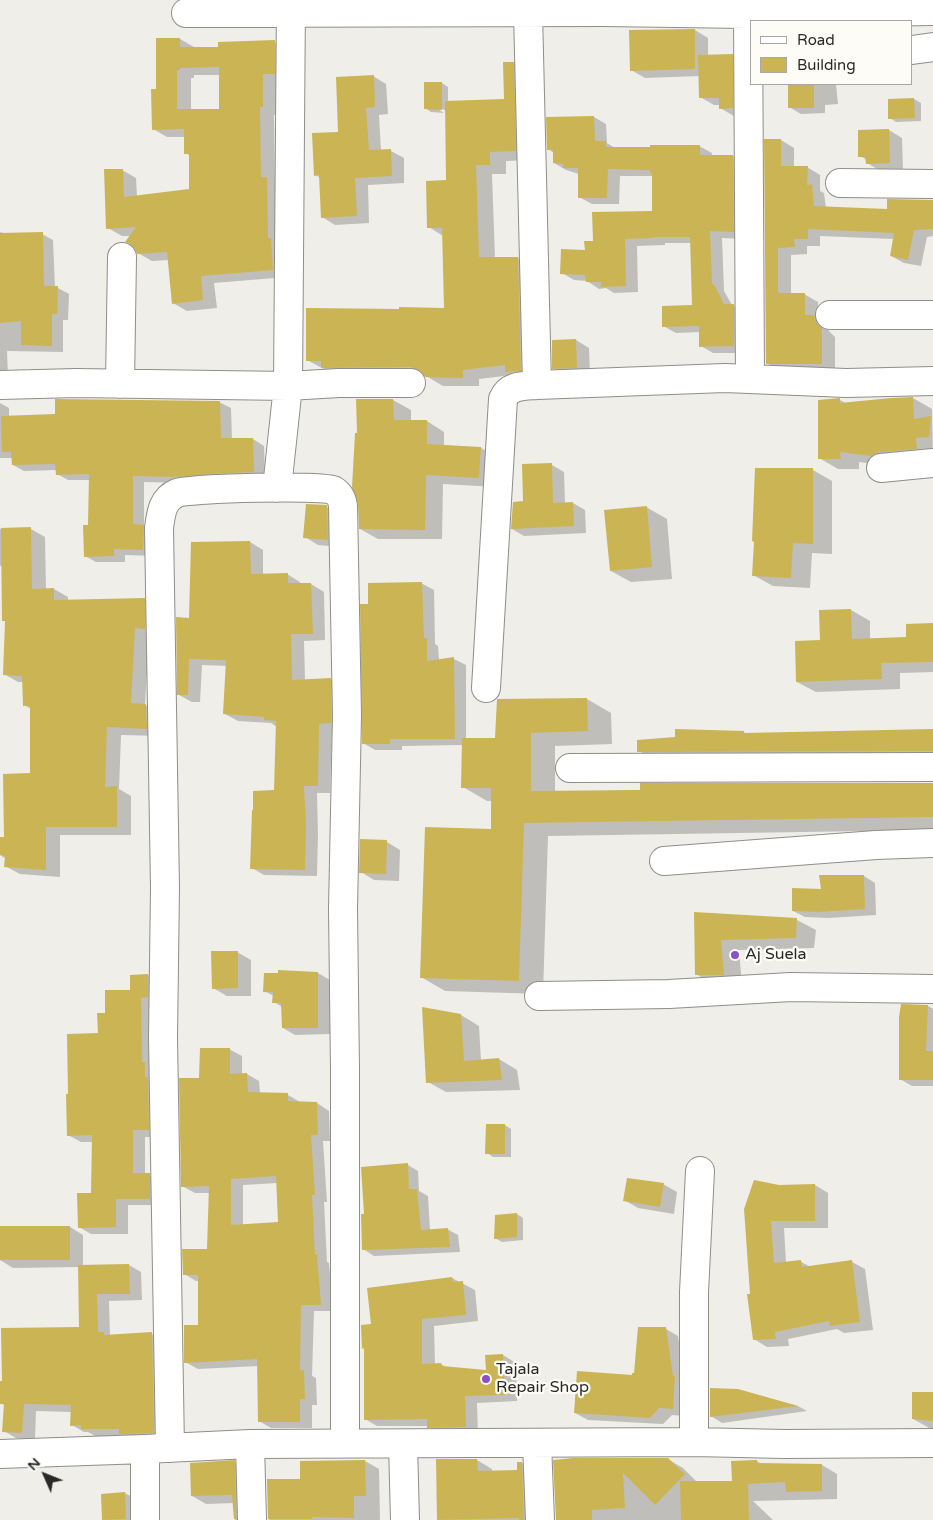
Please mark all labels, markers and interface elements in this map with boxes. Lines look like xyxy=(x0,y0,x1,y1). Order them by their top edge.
legend xyxy=(750,20,913,85)
text: Road xyxy=(797,31,835,49)
text: Building xyxy=(797,56,856,74)
place label: Aj Suela xyxy=(745,945,807,965)
marker: Aj Suela xyxy=(729,949,741,961)
place label: Tajala Repair Shop xyxy=(496,1360,589,1398)
marker: Tajala Repair Shop xyxy=(480,1373,492,1385)
north arrow xyxy=(20,1450,70,1500)
text: N xyxy=(24,1454,44,1474)

